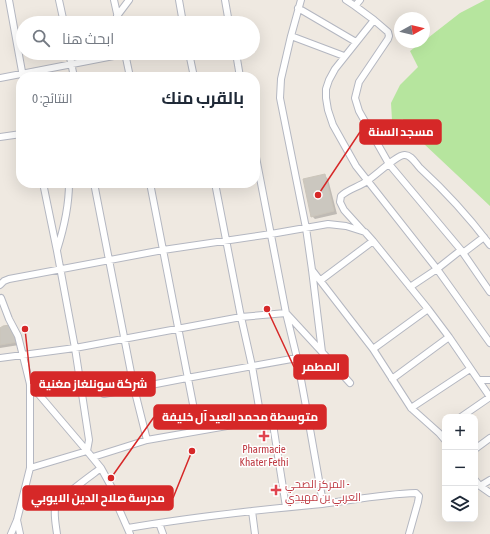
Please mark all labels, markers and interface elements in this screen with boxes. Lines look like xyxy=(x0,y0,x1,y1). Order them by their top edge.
north arrow xyxy=(394,12,430,48)
search box xyxy=(16,16,260,60)
icon: search xyxy=(30,27,52,49)
text: ابحث هنا xyxy=(62,30,114,47)
text: بالقرب منك xyxy=(161,88,244,108)
text: النتائج: 0 xyxy=(32,91,72,106)
callout: مسجد السنة xyxy=(360,120,441,144)
text: مسجد السنة xyxy=(368,125,434,139)
callout: المطمر xyxy=(294,355,348,379)
text: المطمر xyxy=(301,360,340,375)
callout: شركة سونلغاز مغنية xyxy=(31,372,155,396)
text: شركة سونلغاز مغنية xyxy=(39,377,147,392)
callout: متوسطة محمد العيد آل خليفة xyxy=(154,405,326,429)
text: متوسطة محمد العيد آل خليفة xyxy=(162,410,318,425)
map controls xyxy=(442,414,478,522)
button: + xyxy=(442,414,478,450)
marker: Pharmacie Khater Fethi xyxy=(259,431,269,441)
place label: Pharmacie Khater Fethi xyxy=(240,443,288,468)
button: − xyxy=(442,450,478,486)
place label: المركز الصحي - العربي بن مهيدي xyxy=(285,478,361,506)
marker: المركز الصحي - العربي بن مهيدي xyxy=(270,484,282,496)
callout: مدرسة صلاح الدين الايوبي xyxy=(23,486,173,510)
button: layers xyxy=(442,486,478,522)
text: مدرسة صلاح الدين الايوبي xyxy=(31,491,165,508)

